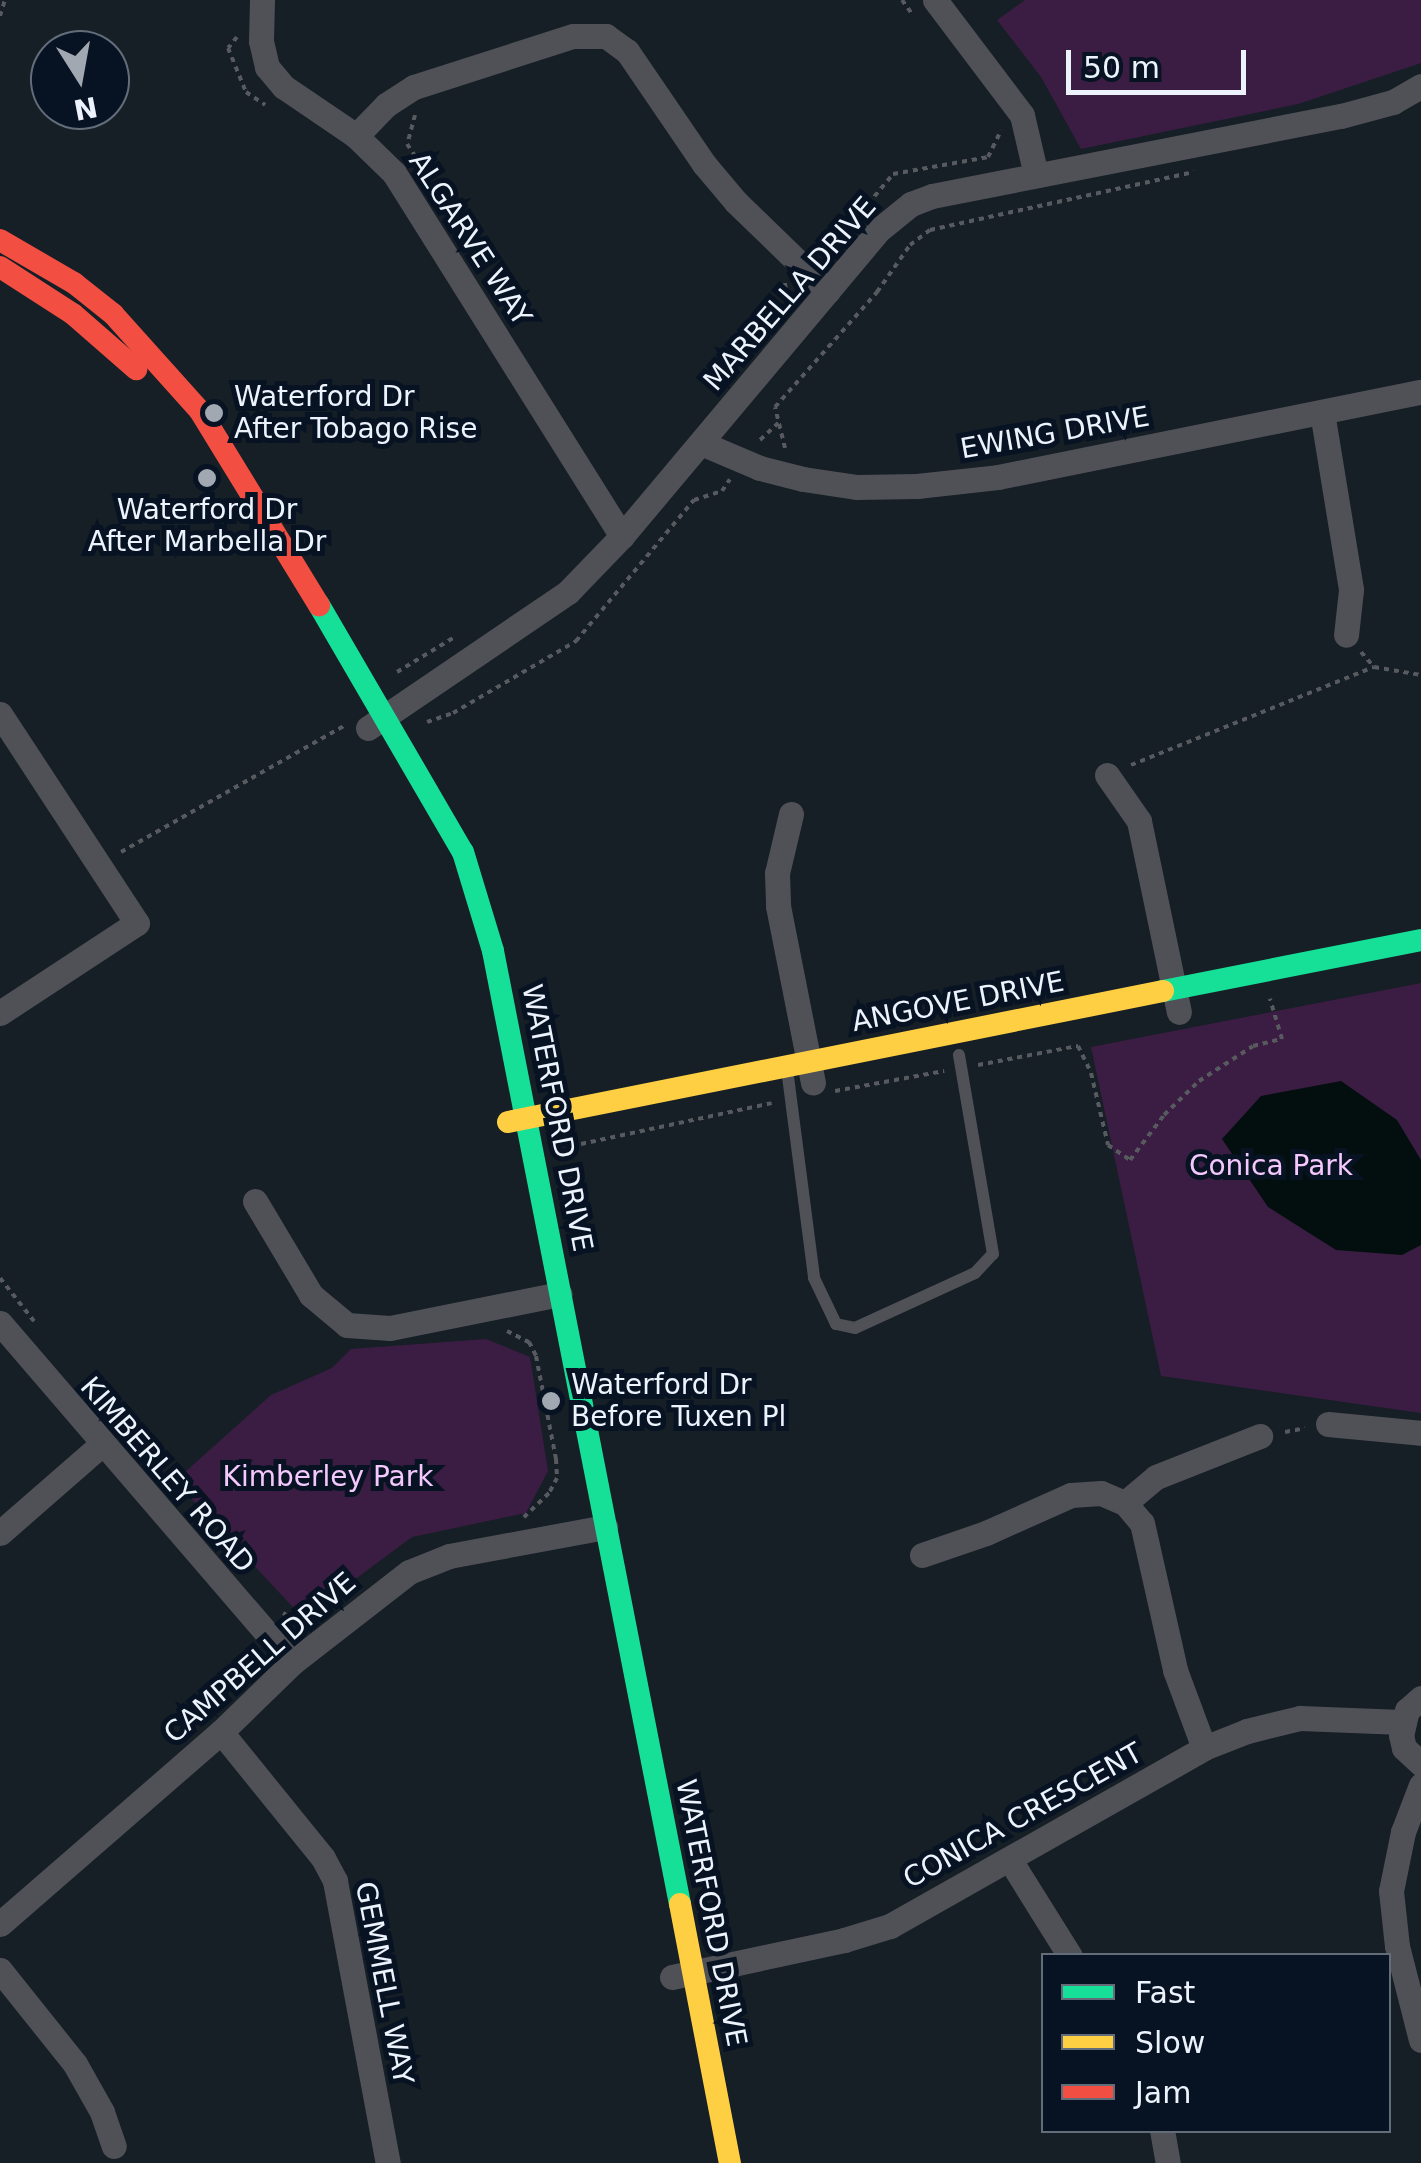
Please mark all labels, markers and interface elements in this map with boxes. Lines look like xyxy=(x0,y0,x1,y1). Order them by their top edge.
north arrow xyxy=(30,30,130,130)
scale bar xyxy=(1071,30,1251,92)
text: 50 m xyxy=(1083,50,1160,85)
text: N xyxy=(71,90,100,126)
street label: ALGARVE WAY xyxy=(402,146,538,332)
street label: MARBELLA DRIVE xyxy=(697,190,883,398)
place label: Waterford Dr After Tobago Rise xyxy=(234,380,477,446)
street label: EWING DRIVE xyxy=(958,400,1152,466)
marker: Waterford Dr After Tobago Rise xyxy=(203,402,225,424)
marker: Waterford Dr After Marbella Dr xyxy=(196,467,218,489)
place label: Waterford Dr After Marbella Dr xyxy=(88,493,326,559)
street label: ANGOVE DRIVE xyxy=(849,965,1067,1039)
street label: WATERFORD DRIVE xyxy=(515,982,599,1254)
park label: Conica Park xyxy=(1189,1149,1353,1183)
place label: Waterford Dr Before Tuxen Pl xyxy=(571,1368,786,1434)
street label: KIMBERLEY ROAD xyxy=(73,1370,261,1580)
marker: Waterford Dr Before Tuxen Pl xyxy=(540,1390,562,1412)
park label: Kimberley Park xyxy=(223,1460,433,1494)
street label: CAMPBELL DRIVE xyxy=(157,1566,363,1750)
street label: CONICA CRESCENT xyxy=(898,1736,1148,1896)
street label: WATERFORD DRIVE xyxy=(669,1777,753,2049)
street label: GEMMELL WAY xyxy=(348,1879,420,2087)
legend xyxy=(1041,1953,1391,2133)
text: Fast xyxy=(1135,1975,1195,2010)
text: Slow xyxy=(1135,2025,1205,2060)
text: Jam xyxy=(1135,2075,1191,2110)

